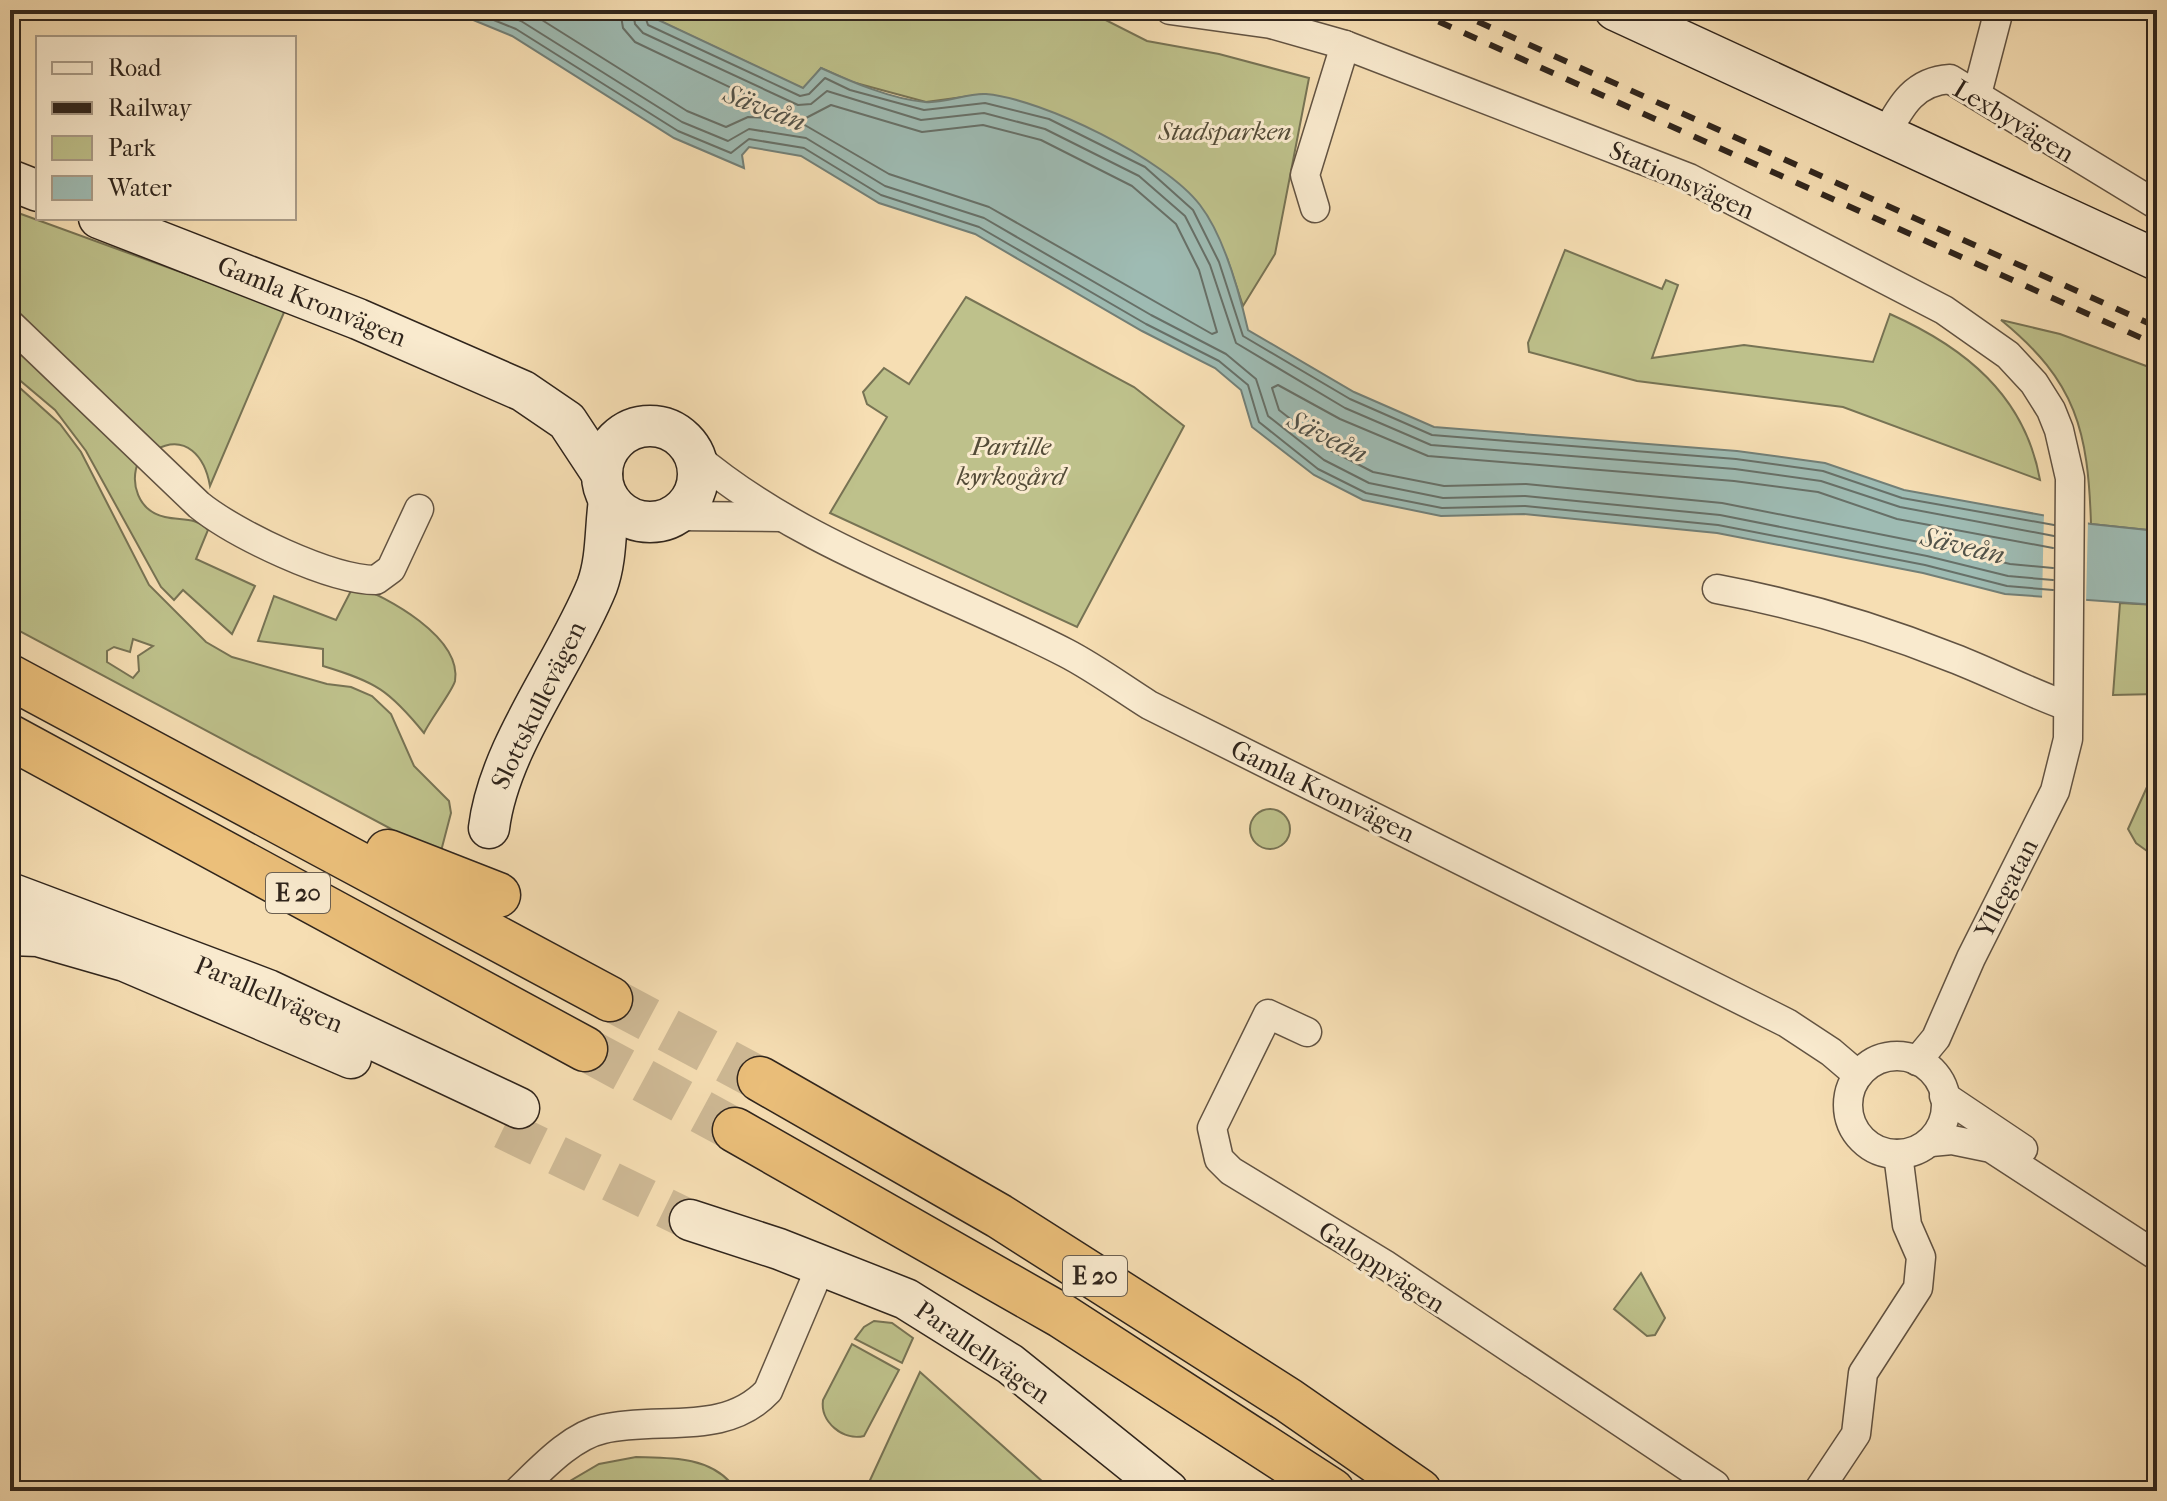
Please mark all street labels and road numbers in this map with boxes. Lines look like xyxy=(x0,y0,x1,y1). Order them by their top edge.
street label: Lexbyvägen xyxy=(1948,73,2080,170)
street label: Stationsvägen xyxy=(1604,135,1759,226)
street label: Gamla Kronvägen xyxy=(213,249,411,353)
street label: Slottskullevägen xyxy=(484,616,593,794)
street label: Gamla Kronvägen xyxy=(1226,733,1420,849)
street label: Yllegatan xyxy=(1968,833,2045,944)
road number: E 20 xyxy=(266,873,330,913)
street label: Parallellvägen xyxy=(190,949,348,1040)
street label: Galoppvägen xyxy=(1313,1215,1451,1320)
road number: E 20 xyxy=(1063,1256,1127,1296)
street label: Parallellvägen xyxy=(909,1294,1056,1410)

